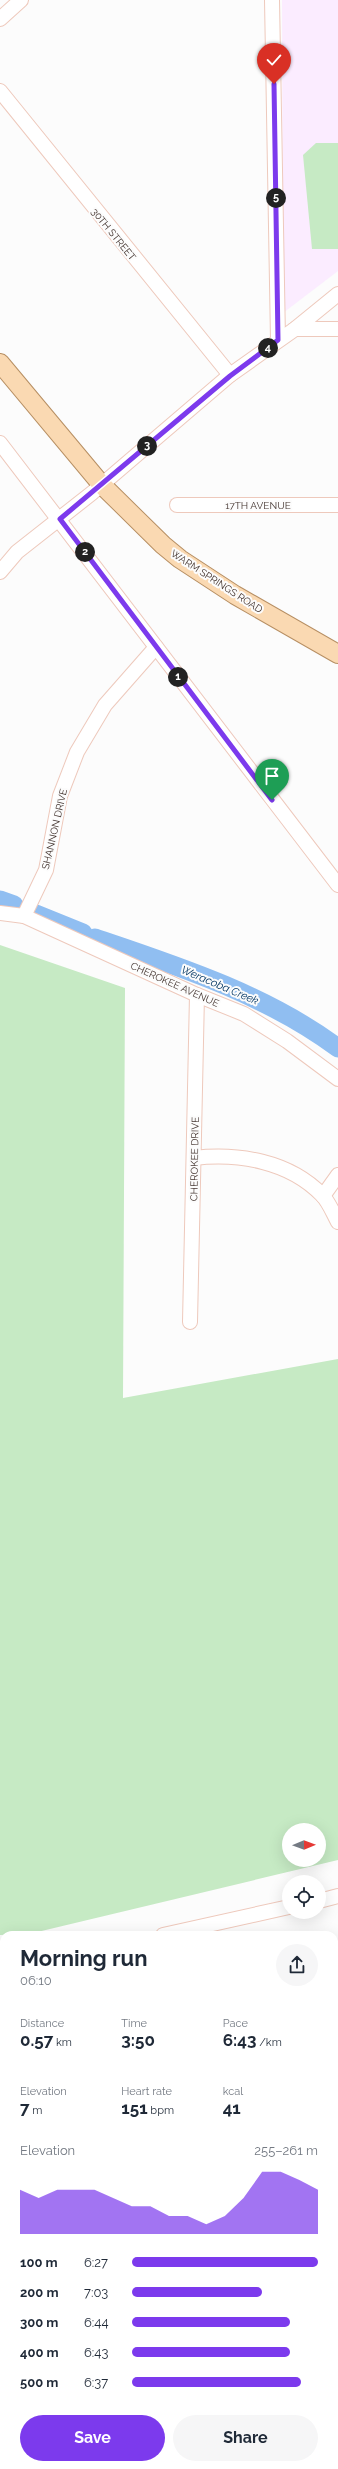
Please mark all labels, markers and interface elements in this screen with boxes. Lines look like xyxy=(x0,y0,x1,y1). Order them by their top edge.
pin xyxy=(257,43,291,84)
icon: check xyxy=(263,49,285,71)
pin: 5 xyxy=(266,188,286,208)
text: 5 xyxy=(273,191,279,204)
street label: 30TH STREET xyxy=(89,206,138,263)
pin: 4 xyxy=(258,338,278,358)
text: 4 xyxy=(265,341,271,354)
pin: 3 xyxy=(137,436,157,456)
text: 3 xyxy=(144,439,150,452)
street label: 17TH AVENUE xyxy=(225,500,291,511)
pin: 2 xyxy=(75,542,95,562)
text: 2 xyxy=(82,545,88,558)
street label: WARM SPRINGS ROAD xyxy=(169,548,265,615)
pin: 1 xyxy=(168,667,188,687)
text: 1 xyxy=(175,670,181,683)
pin xyxy=(255,759,289,800)
icon: arrive xyxy=(261,765,283,787)
street label: SHANNON DRIVE xyxy=(40,788,69,871)
street label: CHEROKEE AVENUE xyxy=(129,960,221,1009)
water label: Weracoba Creek xyxy=(179,963,261,1008)
street label: CHEROKEE DRIVE xyxy=(188,1117,201,1201)
north arrow xyxy=(282,1823,326,1867)
map controls xyxy=(282,1823,326,1919)
button: locate xyxy=(282,1875,326,1919)
button: share xyxy=(276,1944,318,1986)
text: Morning run xyxy=(20,1945,148,1971)
text: 06:10 xyxy=(20,1973,52,1988)
text: Distance xyxy=(20,2017,64,2030)
text: Time xyxy=(121,2017,147,2030)
text: Pace xyxy=(223,2017,248,2030)
text: 0.57 xyxy=(20,2030,53,2050)
text: 3:50 xyxy=(121,2030,155,2050)
text: 6:43 xyxy=(223,2030,256,2050)
text: km xyxy=(53,2036,72,2049)
text: /km xyxy=(256,2036,282,2049)
text: Elevation xyxy=(20,2085,67,2098)
text: Heart rate xyxy=(121,2085,172,2098)
text: kcal xyxy=(223,2085,243,2098)
text: 7 xyxy=(20,2098,30,2118)
text: 151 xyxy=(121,2098,148,2118)
text: 41 xyxy=(223,2098,241,2118)
text: m xyxy=(30,2104,42,2117)
text: bpm xyxy=(148,2104,174,2117)
text: Elevation xyxy=(20,2143,75,2158)
text: 255–261 m xyxy=(254,2143,318,2158)
text: 100 m xyxy=(20,2255,58,2270)
text: 6:27 xyxy=(84,2255,108,2270)
text: 200 m xyxy=(20,2285,59,2300)
text: 7:03 xyxy=(84,2285,108,2300)
text: 300 m xyxy=(20,2315,58,2330)
text: 6:44 xyxy=(84,2315,108,2330)
text: 400 m xyxy=(20,2345,59,2360)
text: 6:43 xyxy=(84,2345,108,2360)
text: 500 m xyxy=(20,2375,58,2390)
text: 6:37 xyxy=(84,2375,108,2390)
button: Save xyxy=(20,2415,165,2461)
button: Share xyxy=(173,2415,318,2461)

